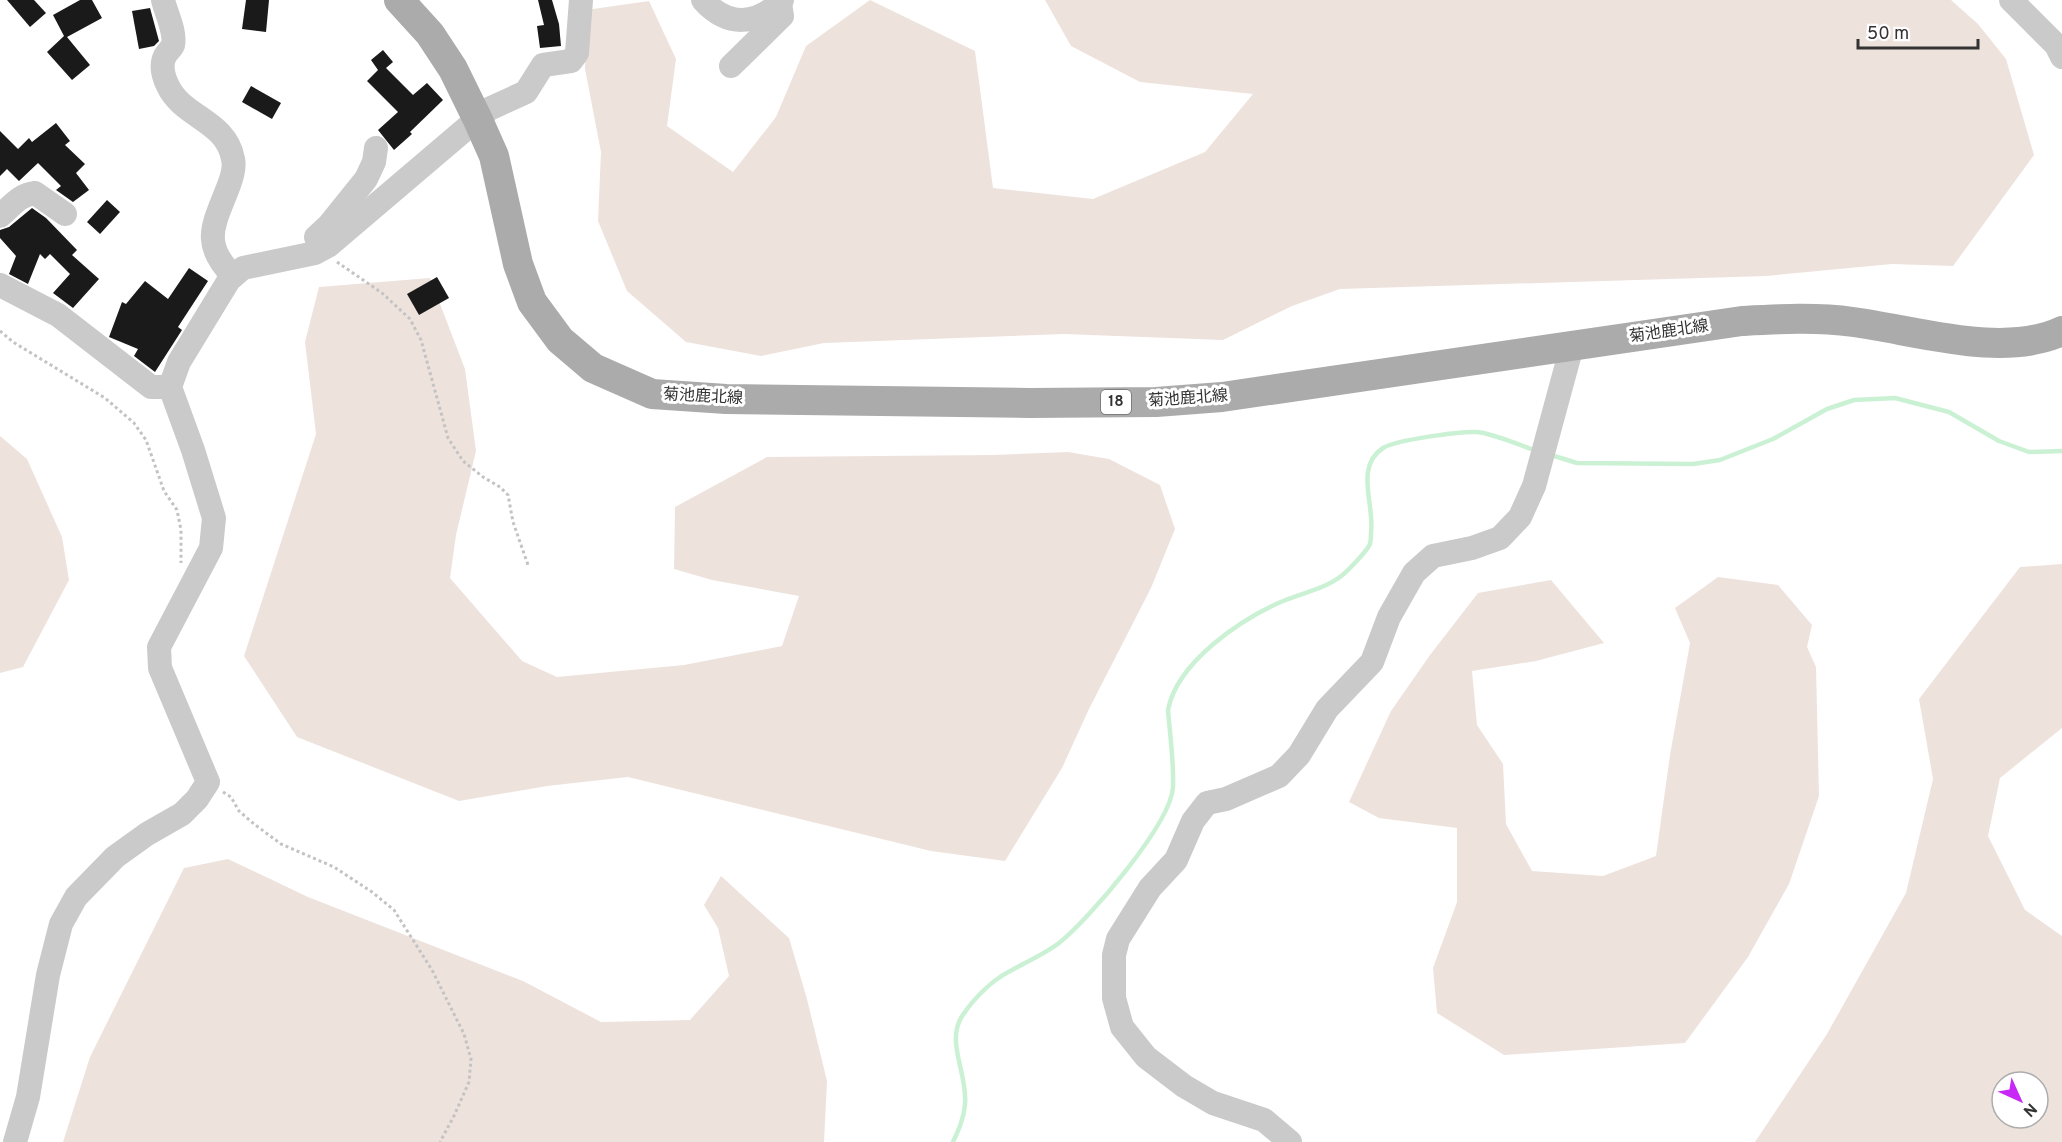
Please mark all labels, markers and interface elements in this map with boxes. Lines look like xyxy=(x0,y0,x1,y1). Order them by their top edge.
scale bar xyxy=(1858,12,1978,50)
text: 50 m xyxy=(1867,23,1909,46)
street label: 菊池鹿北線 xyxy=(1628,317,1710,347)
street label: 菊池鹿北線 xyxy=(663,385,743,409)
street label: 菊池鹿北線 xyxy=(1147,386,1229,412)
road number: 18 xyxy=(1101,390,1131,414)
north arrow xyxy=(1990,1070,2050,1130)
text: N xyxy=(2018,1098,2040,1120)

